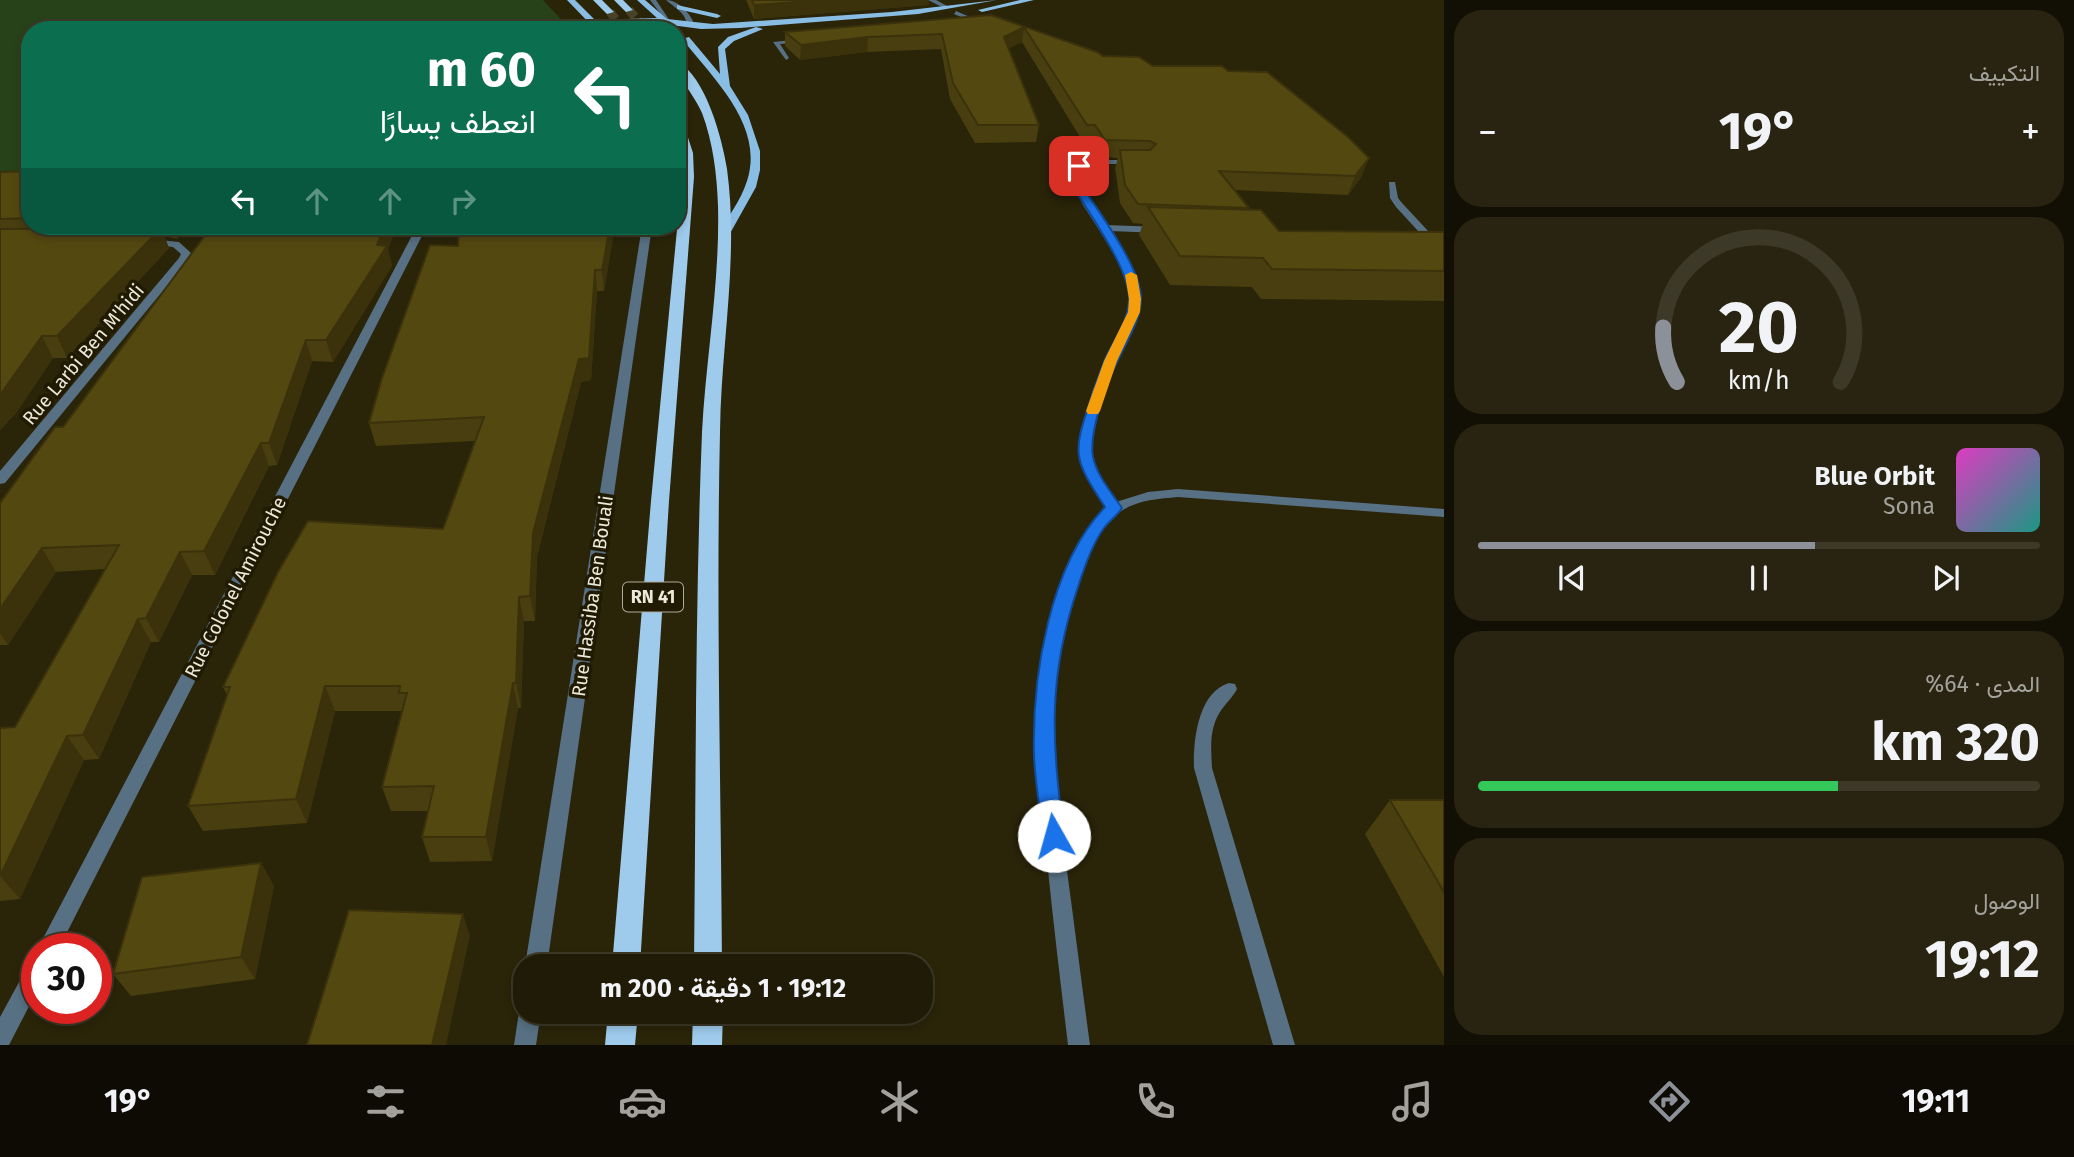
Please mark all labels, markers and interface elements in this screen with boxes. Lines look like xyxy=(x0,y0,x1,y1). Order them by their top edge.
text: 60 m xyxy=(427,40,536,99)
icon: left xyxy=(560,49,651,140)
text: التكييف xyxy=(1969,59,2040,87)
text: 19° xyxy=(1719,100,1799,163)
text: انعطف يسارًا xyxy=(380,103,536,141)
text: − xyxy=(1478,109,1497,155)
text: + xyxy=(2021,109,2040,155)
pin xyxy=(1049,136,1109,196)
icon: arrive xyxy=(1060,147,1098,185)
icon: left xyxy=(225,182,263,220)
icon: ahead xyxy=(298,182,336,220)
icon: ahead xyxy=(371,182,409,220)
icon: right xyxy=(444,182,482,220)
street label: Rue Larbi Ben M'hidi xyxy=(18,279,149,429)
text: 20 xyxy=(1719,284,1799,371)
text: km/h xyxy=(1728,365,1790,395)
text: Blue Orbit xyxy=(1815,461,1935,492)
text: Sona xyxy=(1883,492,1935,520)
street label: Rue Colonel Amirouche xyxy=(180,493,291,682)
street label: Rue Hassiba Ben Bouali xyxy=(567,494,618,698)
icon: previous xyxy=(1553,559,1591,597)
icon: pause xyxy=(1740,559,1778,597)
icon: next xyxy=(1927,559,1965,597)
road number: RN 41 xyxy=(623,582,683,612)
text: المدى · 64% xyxy=(1925,670,2040,698)
text: 320 km xyxy=(1871,711,2040,774)
position arrow xyxy=(1017,799,1091,873)
text: الوصول xyxy=(1974,887,2040,915)
text: 19:12 xyxy=(1925,928,2040,991)
speed limit sign: 30 xyxy=(21,933,112,1024)
text: 19:12 · 1 دقيقة · 200 m xyxy=(600,973,846,1004)
icon: filters xyxy=(361,1077,410,1126)
icon: car xyxy=(618,1077,667,1126)
icon: climate xyxy=(875,1077,924,1126)
icon: phone xyxy=(1131,1077,1180,1126)
icon: music xyxy=(1388,1077,1437,1126)
icon: directions xyxy=(1645,1077,1694,1126)
text: 19° xyxy=(104,1082,153,1120)
text: 19:11 xyxy=(1902,1082,1970,1120)

